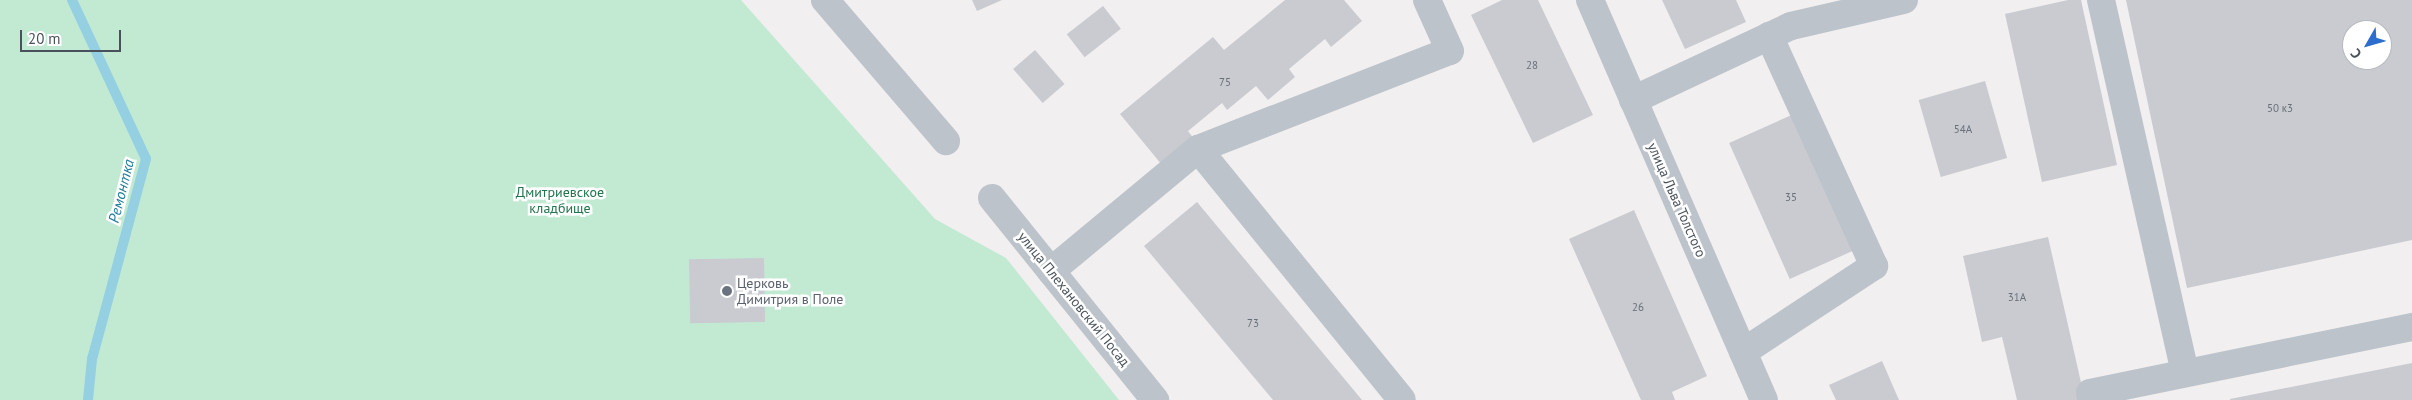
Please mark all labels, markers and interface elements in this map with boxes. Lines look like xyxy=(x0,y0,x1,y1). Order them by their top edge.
scale bar xyxy=(22,20,124,52)
north arrow xyxy=(2342,20,2392,70)
text: 20 m xyxy=(28,29,61,48)
text: С xyxy=(2346,45,2365,62)
house number: 28 xyxy=(1526,58,1538,72)
house number: 75 xyxy=(1219,75,1231,89)
house number: 50 к3 xyxy=(2267,101,2293,115)
house number: 54А xyxy=(1954,122,1972,136)
street label: улица Льва Толстого xyxy=(1644,140,1710,260)
water label: Ремонтка xyxy=(104,157,138,225)
park label: Дмитриевское кладбище xyxy=(516,184,604,216)
house number: 35 xyxy=(1785,190,1797,204)
street label: улица Плехановский Посад xyxy=(1015,228,1133,370)
place label: Церковь Димитрия в Поле xyxy=(737,275,843,308)
marker: Церковь Димитрия в Поле xyxy=(721,285,733,297)
house number: 31А xyxy=(2008,290,2026,304)
house number: 26 xyxy=(1632,300,1644,314)
house number: 73 xyxy=(1247,316,1259,330)

